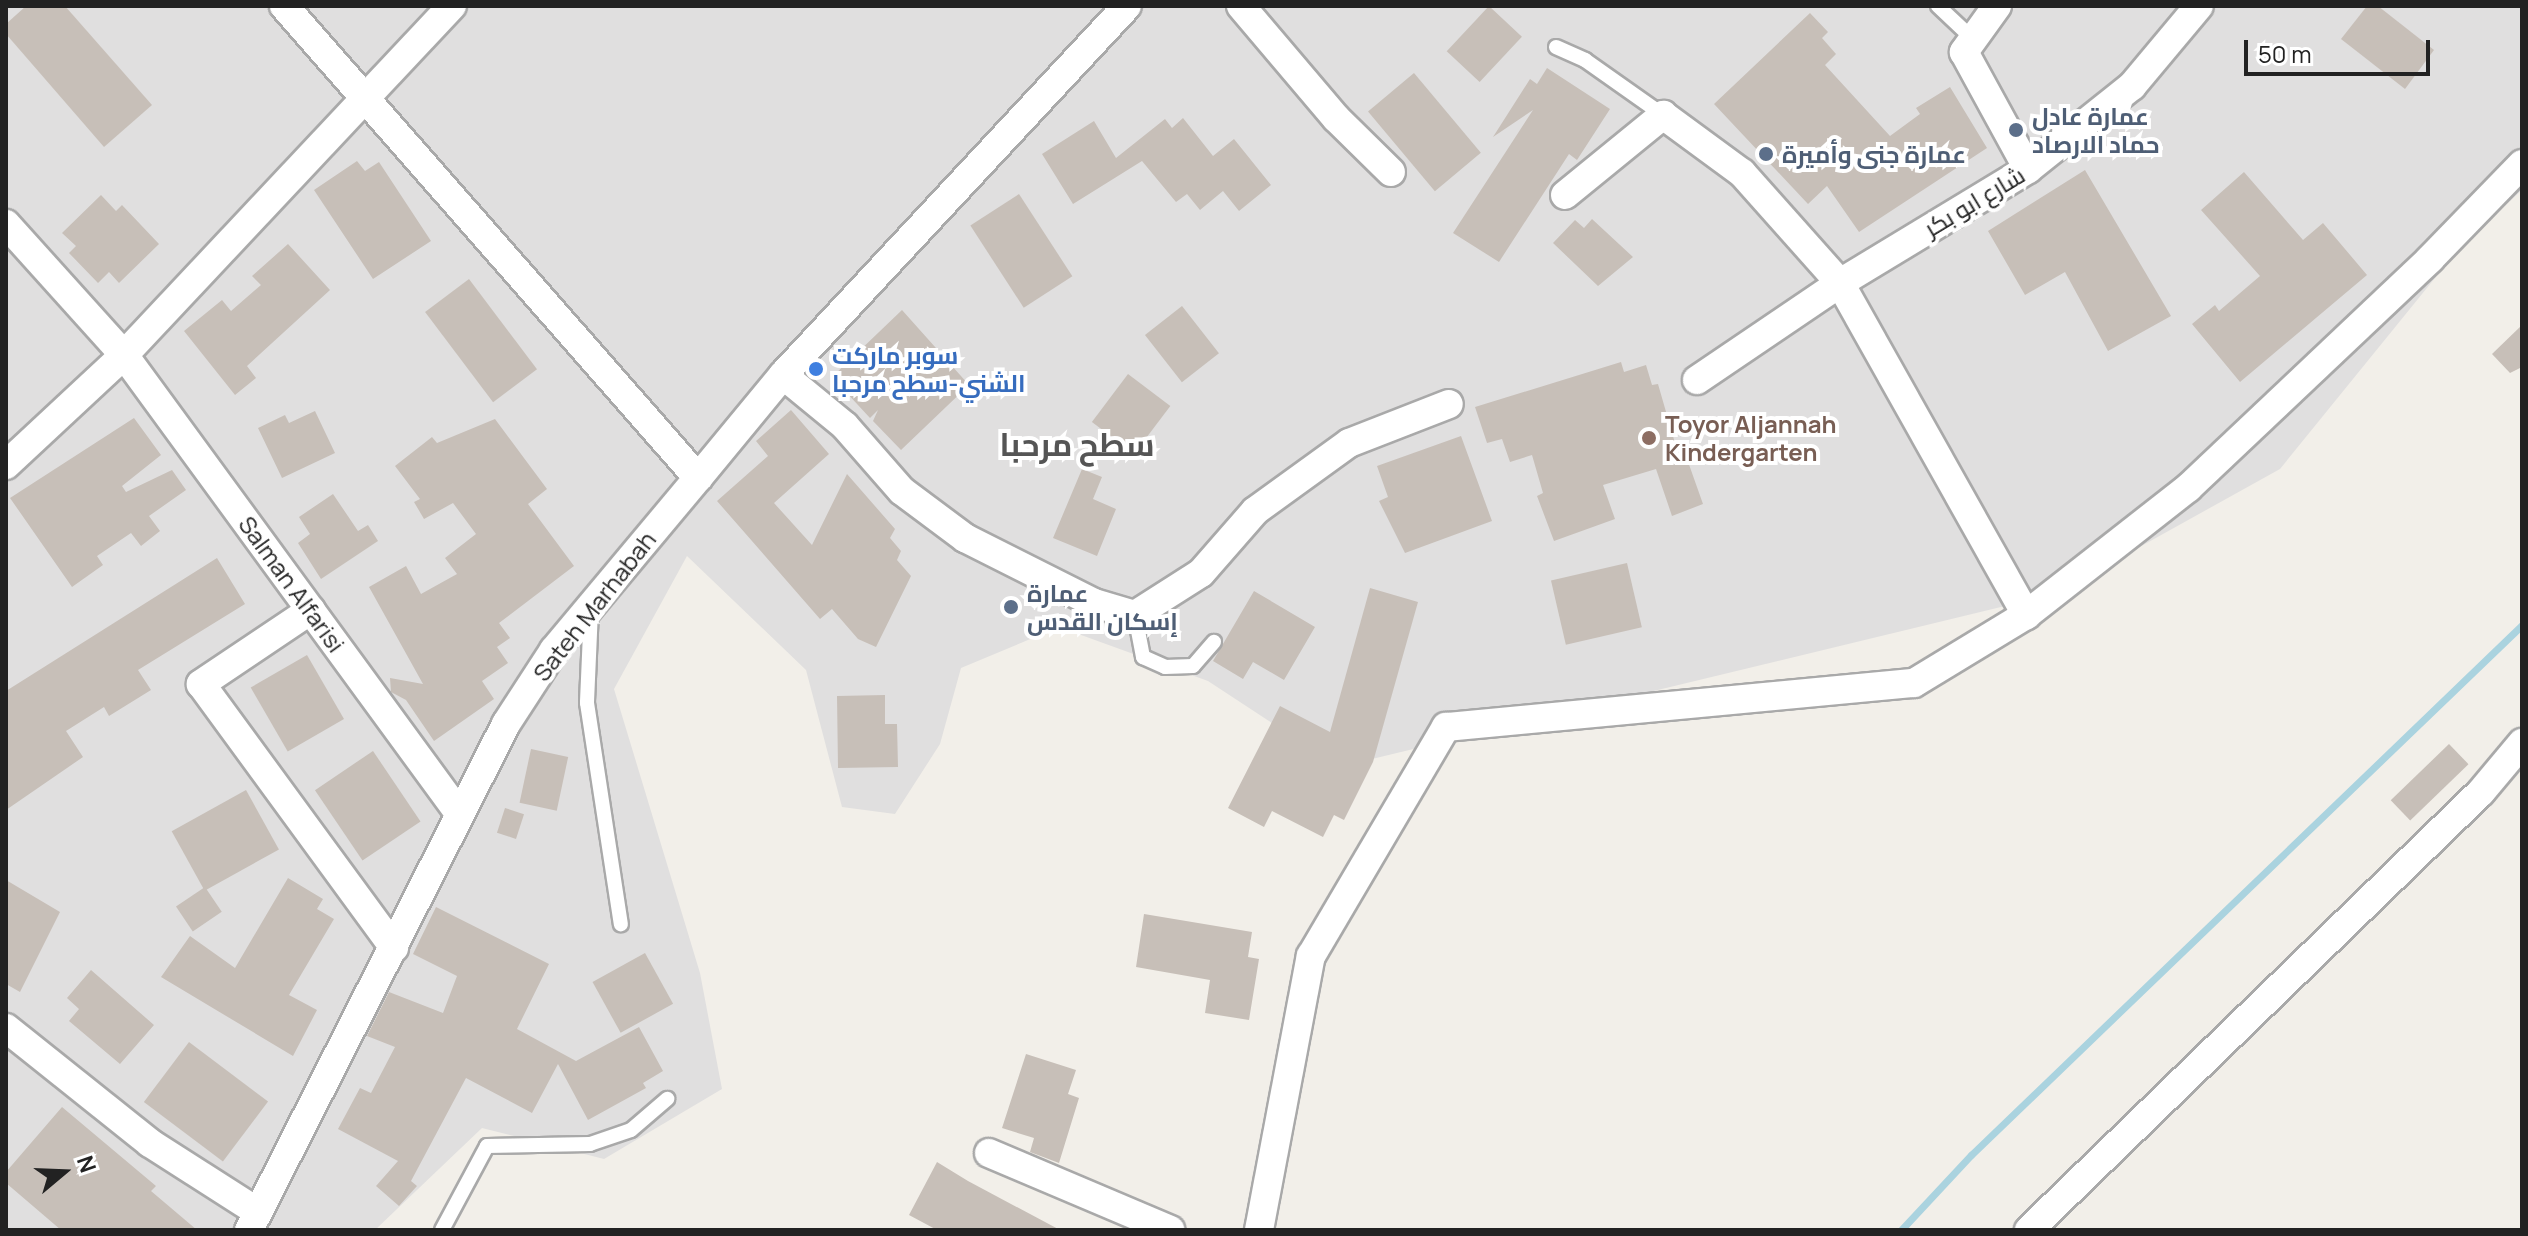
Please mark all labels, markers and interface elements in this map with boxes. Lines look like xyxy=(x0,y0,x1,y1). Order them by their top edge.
scale bar xyxy=(2248,24,2434,74)
text: 50 m xyxy=(2258,37,2312,70)
place label: عمارة عادل حماد الارصاد xyxy=(2032,102,2160,158)
marker: عمارة عادل حماد الارصاد xyxy=(2007,121,2025,139)
place label: عمارة جنى وأميرة xyxy=(1782,140,1966,168)
marker: عمارة جنى وأميرة xyxy=(1757,145,1775,163)
street label: شارع ابو بكر xyxy=(1918,160,2030,242)
place label: سوبر ماركت الشني-سطح مرحبا xyxy=(832,341,1025,397)
marker: سوبر ماركت الشني-سطح مرحبا xyxy=(807,360,825,378)
place label: Toyor Aljannah Kindergarten xyxy=(1665,410,1837,466)
district label: سطح مرحبا xyxy=(999,425,1155,463)
marker: Toyor Aljannah Kindergarten xyxy=(1640,429,1658,447)
street label: Salman Alfarisi xyxy=(233,510,351,658)
street label: Sateh Marhabah xyxy=(527,525,661,687)
place label: عمارة إسكان القدس xyxy=(1027,579,1178,635)
marker: عمارة إسكان القدس xyxy=(1002,598,1020,616)
north arrow xyxy=(24,1132,104,1212)
text: N xyxy=(70,1152,103,1177)

